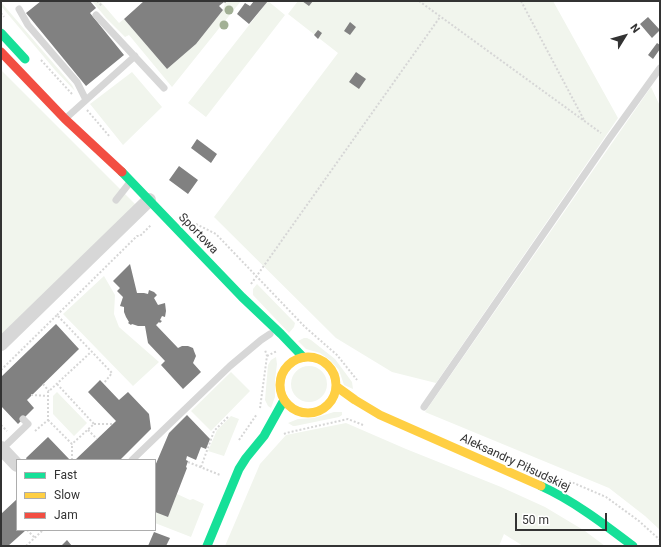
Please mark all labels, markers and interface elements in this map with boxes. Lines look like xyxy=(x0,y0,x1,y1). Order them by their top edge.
north arrow xyxy=(605,16,645,56)
text: N xyxy=(627,21,643,35)
street label: Sportowa xyxy=(175,211,221,257)
street label: Aleksandry Piłsudskiej xyxy=(458,431,572,495)
legend xyxy=(16,459,156,531)
text: Fast xyxy=(54,468,77,482)
text: Slow xyxy=(54,488,80,502)
scale bar xyxy=(517,505,609,531)
text: Jam xyxy=(54,508,78,522)
text: 50 m xyxy=(522,513,549,527)

